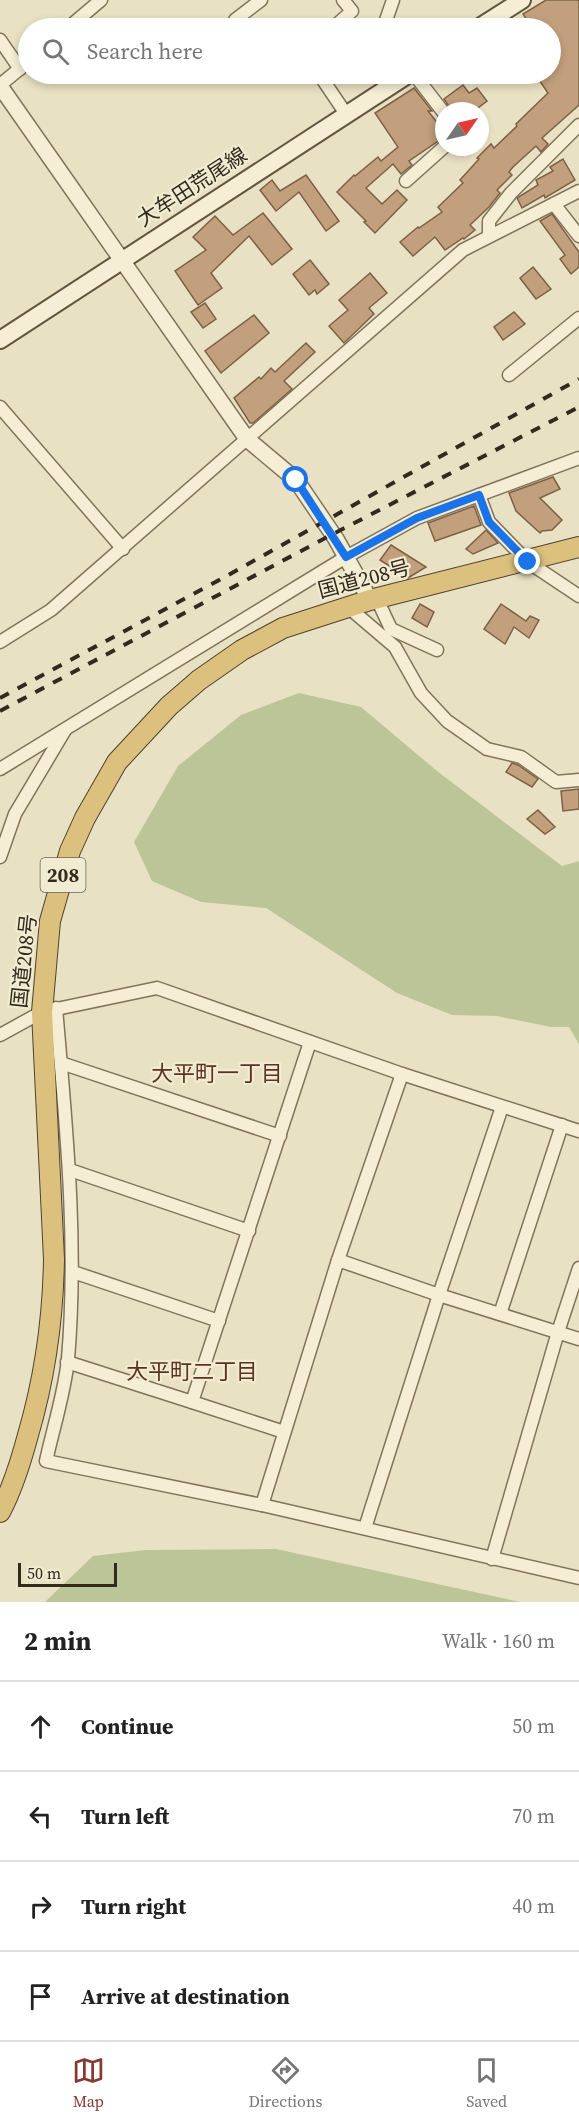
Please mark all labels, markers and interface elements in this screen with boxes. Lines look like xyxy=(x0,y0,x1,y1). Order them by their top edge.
search box xyxy=(18,18,561,84)
icon: search xyxy=(39,35,72,68)
text: Search here xyxy=(87,36,203,66)
north arrow xyxy=(435,102,489,156)
street label: 大牟田荒尾線 xyxy=(131,140,252,233)
route start xyxy=(282,466,308,492)
route end xyxy=(514,548,540,574)
street label: 国道208号 xyxy=(314,552,413,605)
road number: 208 xyxy=(40,858,86,892)
street label: 国道208号 xyxy=(4,912,43,1009)
district label: 大平町一丁目 xyxy=(151,1058,283,1088)
district label: 大平町二丁目 xyxy=(126,1356,258,1386)
scale bar xyxy=(18,1560,117,1588)
text: 50 m xyxy=(27,1562,61,1584)
text: 2 min xyxy=(24,1623,91,1659)
text: Walk · 160 m xyxy=(442,1627,555,1655)
icon: ahead xyxy=(24,1710,57,1743)
text: Continue xyxy=(81,1711,174,1741)
text: 50 m xyxy=(512,1712,555,1740)
icon: left xyxy=(24,1800,57,1833)
text: Turn left xyxy=(81,1801,169,1831)
text: 70 m xyxy=(512,1802,555,1830)
icon: right xyxy=(24,1890,57,1923)
text: Turn right xyxy=(81,1891,186,1921)
text: 40 m xyxy=(512,1892,555,1920)
icon: arrive xyxy=(24,1980,57,2013)
text: Arrive at destination xyxy=(81,1981,290,2011)
tab: Map xyxy=(72,2054,105,2112)
tab: Directions xyxy=(248,2054,323,2112)
tab: Saved xyxy=(466,2054,507,2112)

